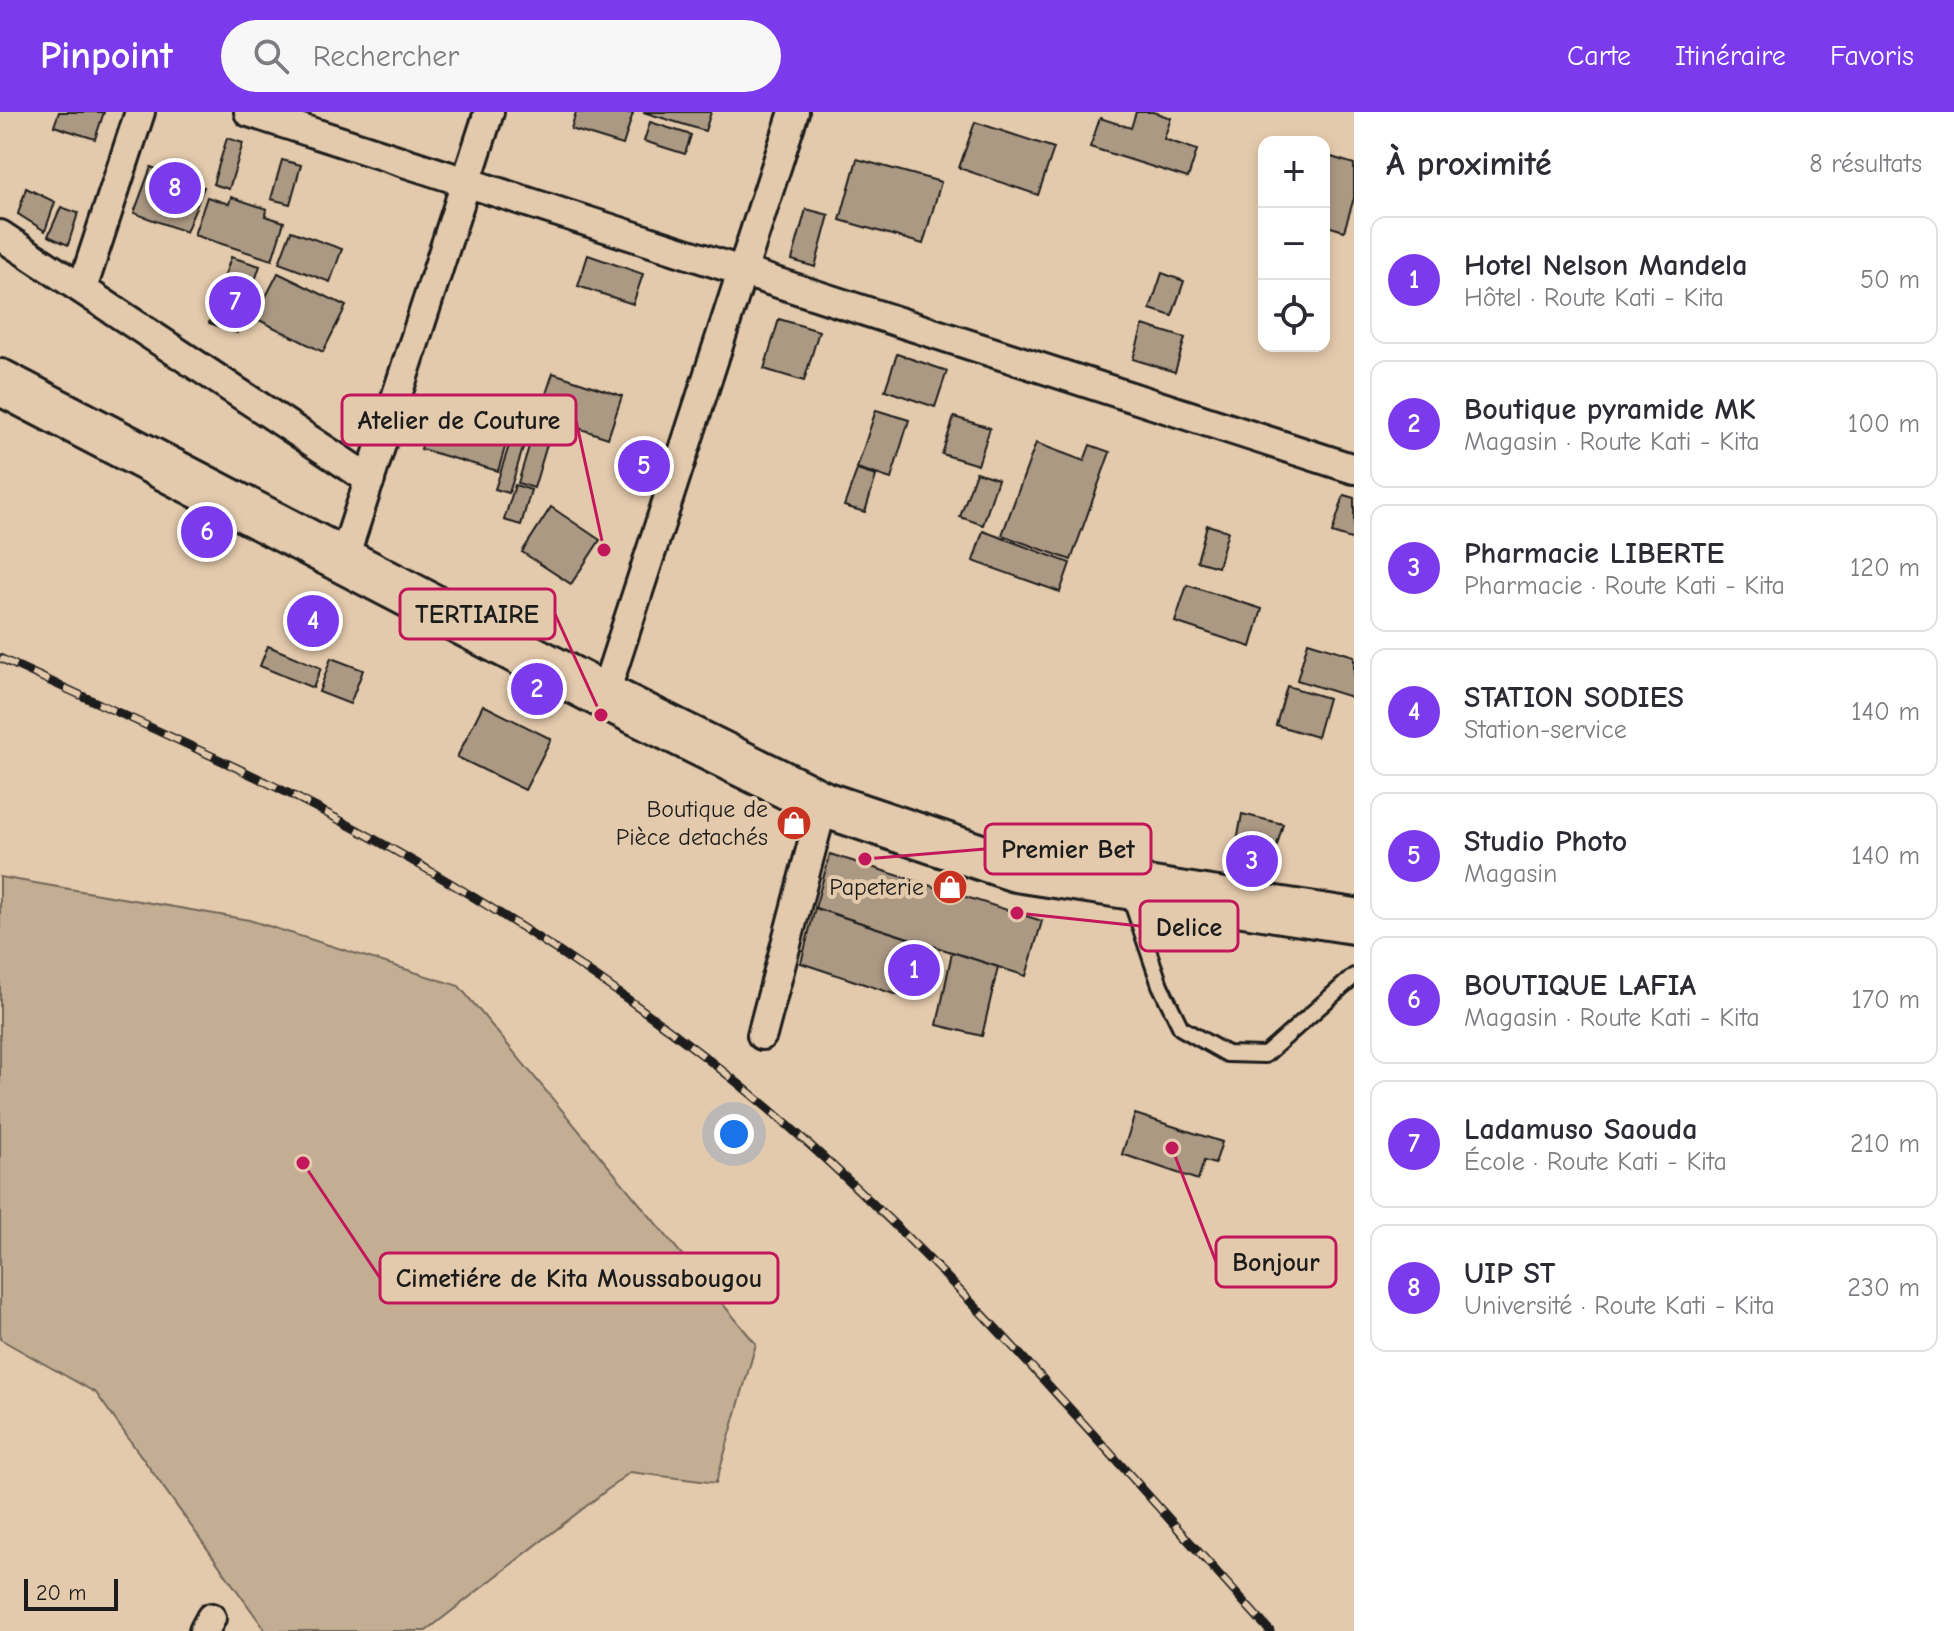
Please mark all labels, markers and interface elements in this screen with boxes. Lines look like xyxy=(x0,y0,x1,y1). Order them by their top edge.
search box xyxy=(221,20,781,92)
text: Pinpoint xyxy=(40,34,173,78)
icon: search xyxy=(249,34,293,78)
text: Rechercher xyxy=(313,39,459,74)
text: Carte xyxy=(1567,40,1631,72)
text: Itinéraire xyxy=(1675,40,1786,72)
text: Favoris xyxy=(1830,40,1914,72)
map controls xyxy=(1258,136,1330,352)
button: + xyxy=(1258,136,1330,208)
text: À proximité xyxy=(1386,144,1552,184)
text: 8 résultats xyxy=(1809,149,1922,179)
pin: 8 xyxy=(149,158,201,218)
button: − xyxy=(1258,208,1330,280)
text: Hotel Nelson Mandela xyxy=(1464,248,1747,283)
text: 1 xyxy=(1409,265,1419,295)
text: 50 m xyxy=(1860,265,1920,295)
pin: 7 xyxy=(209,272,261,332)
button: locate xyxy=(1258,280,1330,352)
text: Hôtel · Route Kati - Kita xyxy=(1464,283,1724,313)
text: Boutique pyramide MK xyxy=(1464,392,1756,427)
callout: Atelier de Couture xyxy=(342,395,576,445)
text: Atelier de Couture xyxy=(358,406,561,436)
text: 2 xyxy=(1408,409,1420,439)
text: 100 m xyxy=(1848,409,1920,439)
text: Magasin · Route Kati - Kita xyxy=(1464,427,1760,457)
pin: 5 xyxy=(618,436,670,496)
pin: 6 xyxy=(181,502,233,562)
text: Pharmacie LIBERTE xyxy=(1464,536,1724,571)
text: 3 xyxy=(1408,553,1420,583)
text: 120 m xyxy=(1850,553,1920,583)
text: Pharmacie · Route Kati - Kita xyxy=(1464,571,1785,601)
callout: TERTIAIRE xyxy=(400,589,555,639)
pin: 4 xyxy=(287,591,339,651)
text: TERTIAIRE xyxy=(415,600,539,630)
pin: 2 xyxy=(511,659,563,719)
text: STATION SODIES xyxy=(1464,680,1684,715)
text: 4 xyxy=(1408,697,1420,727)
text: 140 m xyxy=(1851,697,1920,727)
text: Station-service xyxy=(1464,715,1627,745)
place label: Boutique de Pièce detachés xyxy=(616,795,768,851)
shop icon: Boutique de Pièce detachés xyxy=(775,804,813,842)
callout: Premier Bet xyxy=(985,824,1151,874)
text: Studio Photo xyxy=(1464,824,1627,859)
pin: 3 xyxy=(1226,831,1278,891)
text: Premier Bet xyxy=(1001,835,1135,865)
text: 5 xyxy=(1407,841,1421,871)
text: 140 m xyxy=(1851,841,1920,871)
text: Magasin xyxy=(1464,859,1558,889)
shop icon: Papeterie xyxy=(931,868,969,906)
place label: Papeterie xyxy=(829,873,924,901)
callout: Delice xyxy=(1140,901,1238,951)
text: Delice xyxy=(1156,913,1222,943)
pin: 1 xyxy=(888,940,940,1000)
text: BOUTIQUE LAFIA xyxy=(1464,968,1696,1003)
text: 6 xyxy=(1407,985,1421,1015)
text: 170 m xyxy=(1851,985,1920,1015)
text: Magasin · Route Kati - Kita xyxy=(1464,1003,1760,1033)
text: Ladamuso Saouda xyxy=(1464,1112,1697,1147)
your location xyxy=(714,1114,754,1154)
text: 7 xyxy=(1408,1129,1420,1159)
text: 210 m xyxy=(1850,1129,1920,1159)
text: École · Route Kati - Kita xyxy=(1464,1147,1727,1177)
callout: Bonjour xyxy=(1216,1237,1336,1287)
text: Bonjour xyxy=(1232,1248,1320,1278)
callout: Cimetiére de Kita Moussabougou xyxy=(380,1253,778,1303)
text: UIP ST xyxy=(1464,1256,1556,1291)
text: Cimetiére de Kita Moussabougou xyxy=(396,1264,762,1294)
text: 8 xyxy=(1407,1273,1421,1303)
text: 230 m xyxy=(1847,1273,1920,1303)
text: Université · Route Kati - Kita xyxy=(1464,1291,1775,1321)
scale bar xyxy=(24,1575,118,1611)
text: 20 m xyxy=(36,1580,86,1606)

